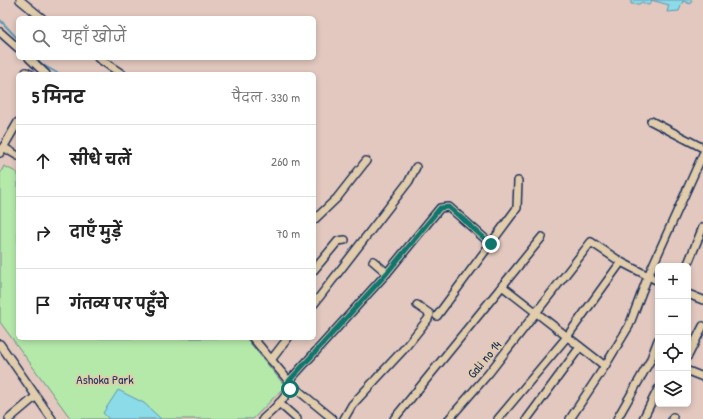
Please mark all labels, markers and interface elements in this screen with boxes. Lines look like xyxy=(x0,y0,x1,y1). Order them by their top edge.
search box xyxy=(16,16,316,60)
text: यहाँ खोजें xyxy=(62,26,126,47)
icon: search xyxy=(30,27,52,49)
text: 5 मिनट xyxy=(32,85,84,108)
text: पैदल · 330 m xyxy=(232,88,300,106)
text: सीधे चलें xyxy=(70,149,131,170)
icon: ahead xyxy=(32,150,54,172)
text: 260 m xyxy=(271,152,300,170)
text: दाएँ मुड़ें xyxy=(70,221,122,242)
icon: right xyxy=(32,222,54,244)
text: 70 m xyxy=(276,224,300,242)
route end xyxy=(482,235,500,253)
map controls xyxy=(655,263,691,407)
button: + xyxy=(655,263,691,299)
text: गंतव्य पर पहुँचे xyxy=(70,293,168,314)
icon: arrive xyxy=(32,294,54,316)
button: − xyxy=(655,299,691,335)
button: locate xyxy=(655,335,691,371)
street label: Gali no 14 xyxy=(463,336,505,382)
park label: Ashoka Park xyxy=(76,370,134,388)
button: layers xyxy=(655,371,691,407)
route start xyxy=(281,380,299,398)

